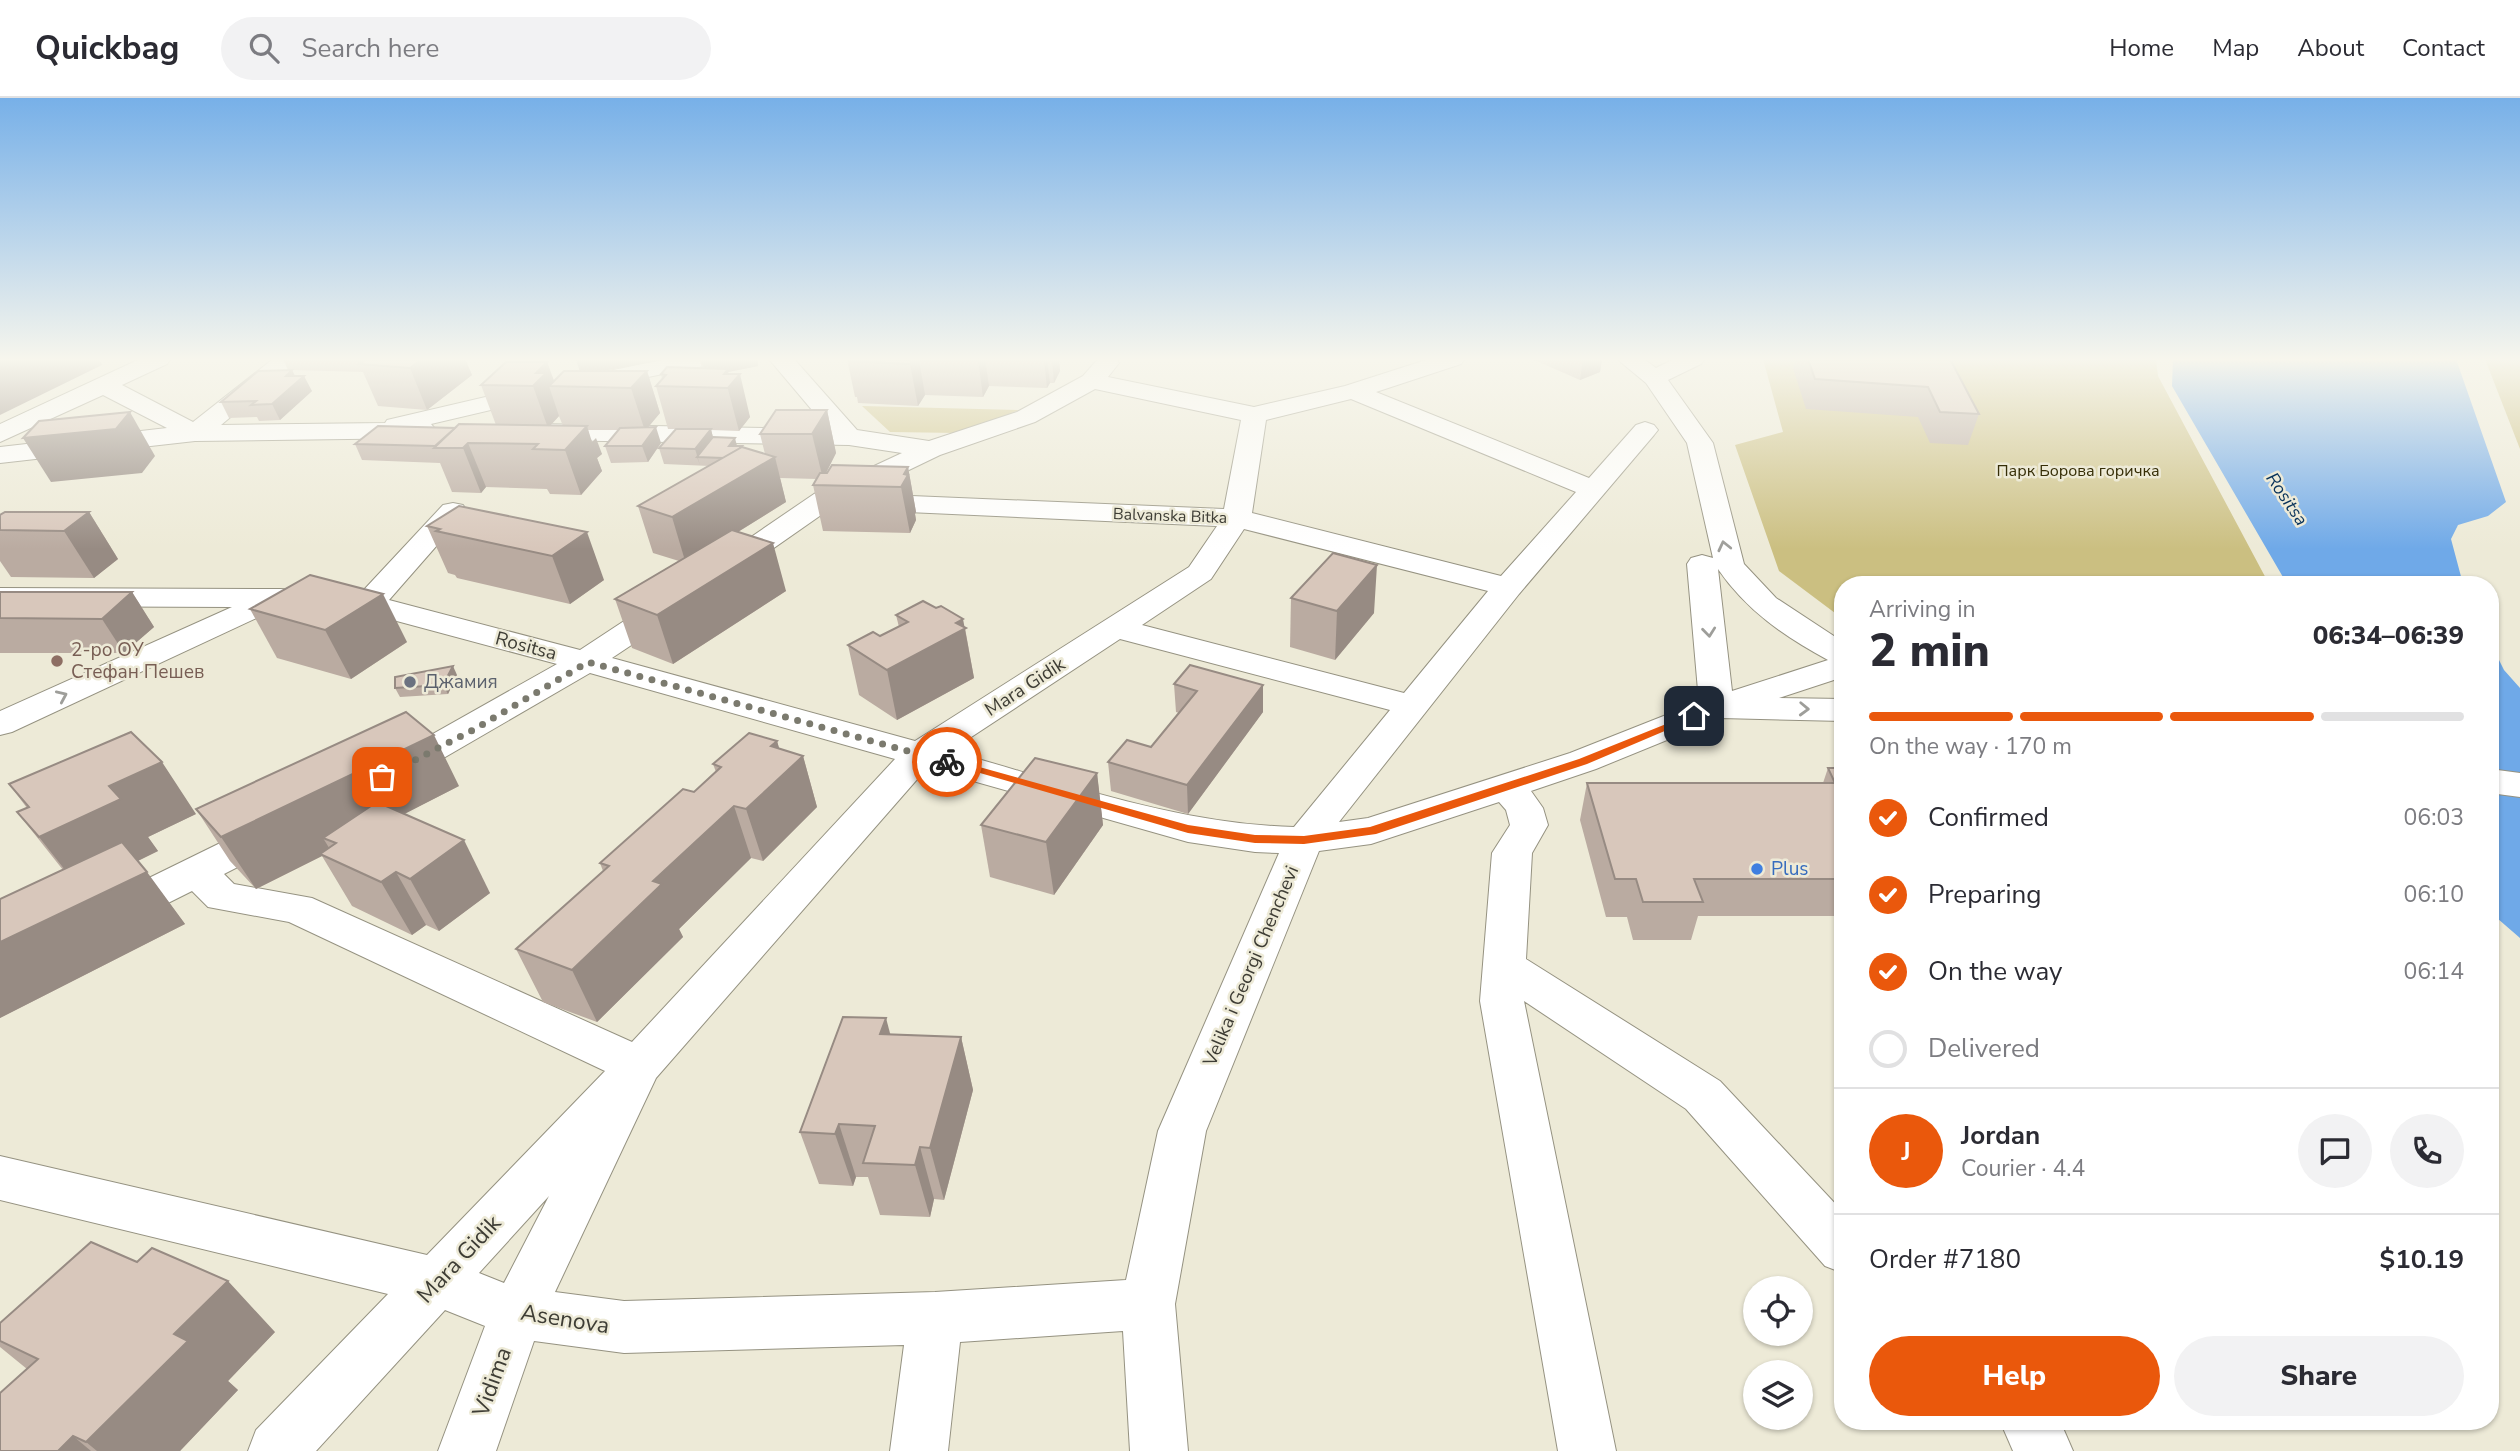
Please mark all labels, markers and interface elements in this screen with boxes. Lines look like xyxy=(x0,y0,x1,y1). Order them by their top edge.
search box xyxy=(221,17,711,80)
text: Quickbag xyxy=(35,26,179,71)
icon: search xyxy=(245,29,283,67)
text: Search here xyxy=(301,31,439,66)
text: Home xyxy=(2109,32,2174,64)
text: Map xyxy=(2212,32,2259,64)
text: About xyxy=(2297,32,2364,64)
text: Contact xyxy=(2402,32,2485,64)
park label: Парк Борова горичка xyxy=(1996,460,2160,482)
water label: Rositsa xyxy=(2261,468,2313,530)
street label: Balvanska Bitka xyxy=(1113,503,1227,529)
one-way arrow xyxy=(1718,540,1733,552)
text: Arriving in xyxy=(1869,594,1976,625)
text: 06:34–06:39 xyxy=(2313,618,2464,653)
text: 2 min xyxy=(1869,619,1990,682)
street label: Rositsa xyxy=(492,625,560,667)
one-way arrow xyxy=(1701,627,1716,638)
place label: 2-ро ОУ Стефан Пешев xyxy=(71,637,204,685)
street label: Mara Gidik xyxy=(980,651,1071,723)
marker: 2-ро ОУ Стефан Пешев xyxy=(49,653,65,669)
place label: Джамия xyxy=(424,669,498,695)
marker: Джамия xyxy=(402,674,418,690)
pin xyxy=(1664,686,1724,746)
one-way arrow xyxy=(55,690,67,704)
icon: home xyxy=(1675,697,1713,735)
one-way arrow xyxy=(1799,702,1810,717)
courier xyxy=(912,727,982,797)
text: On the way · 170 m xyxy=(1869,731,2072,762)
icon: bike xyxy=(928,743,966,781)
pin xyxy=(352,747,412,807)
icon: bag xyxy=(363,758,401,796)
icon: check xyxy=(1869,799,1907,837)
text: Confirmed xyxy=(1928,800,2049,835)
text: 06:03 xyxy=(2404,802,2464,833)
place label: Plus xyxy=(1771,856,1808,882)
marker: Plus xyxy=(1749,861,1765,877)
street label: Velika i Georgi Chenchevi xyxy=(1197,862,1305,1071)
icon: check xyxy=(1869,876,1907,914)
text: Preparing xyxy=(1928,877,2041,912)
text: 06:10 xyxy=(2404,879,2464,910)
icon: check xyxy=(1869,953,1907,991)
text: On the way xyxy=(1928,954,2062,989)
text: 06:14 xyxy=(2404,956,2464,987)
text: Delivered xyxy=(1928,1031,2040,1066)
button: chat xyxy=(2298,1114,2372,1188)
button: phone xyxy=(2390,1114,2464,1188)
text: Jordan xyxy=(1961,1118,2040,1153)
text: J xyxy=(1901,1134,1911,1169)
text: Courier · 4.4 xyxy=(1961,1153,2085,1184)
street label: Mara Gidik xyxy=(410,1208,508,1310)
text: Order #7180 xyxy=(1869,1242,2021,1277)
text: $10.19 xyxy=(2380,1242,2464,1277)
map controls xyxy=(1743,1276,1813,1430)
button: locate xyxy=(1743,1276,1813,1346)
street label: Asenova xyxy=(518,1297,612,1341)
button: Help xyxy=(1869,1336,2160,1416)
button: Share xyxy=(2174,1336,2464,1416)
street label: Vidima xyxy=(465,1343,519,1422)
button: layers xyxy=(1743,1360,1813,1430)

